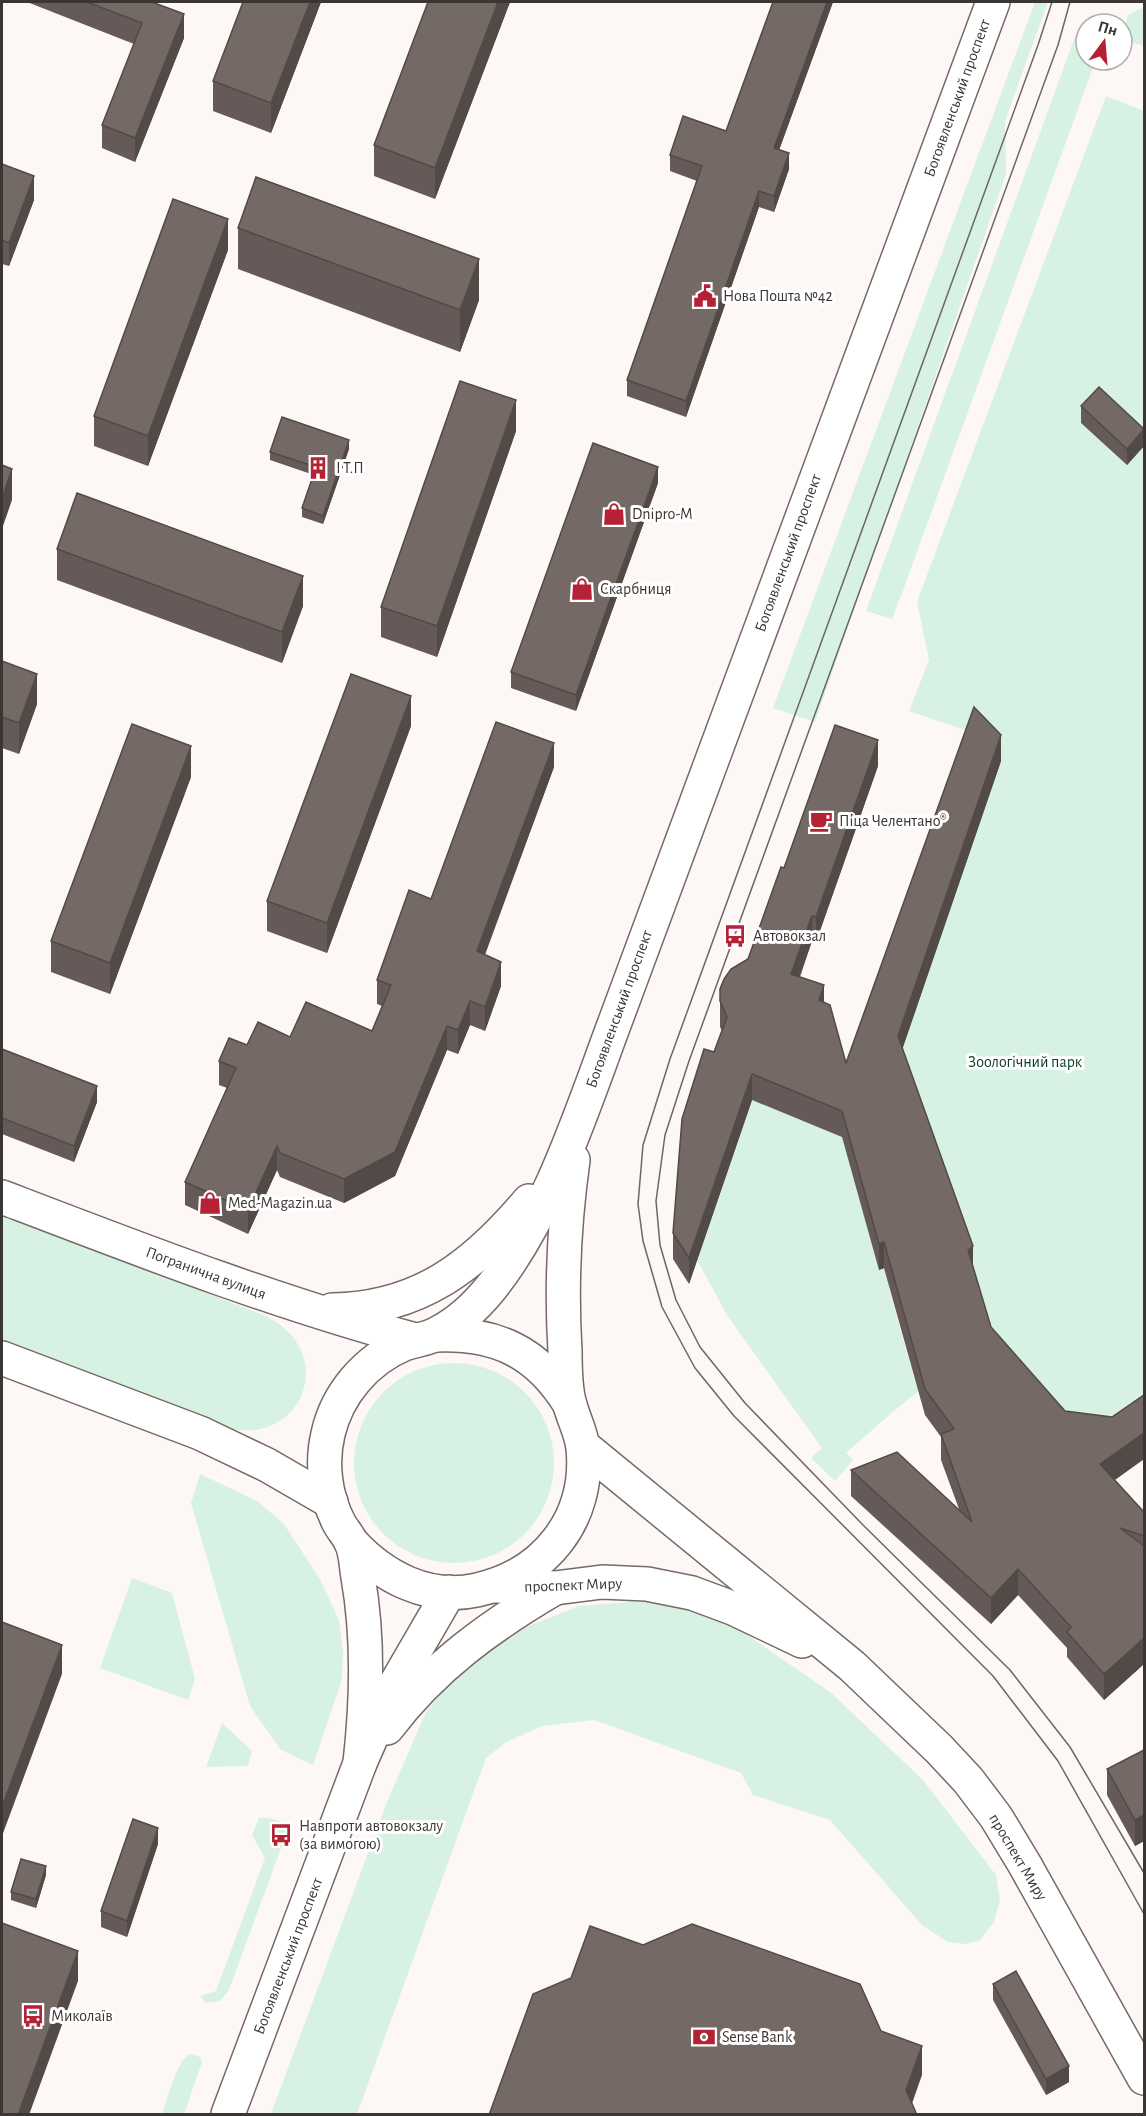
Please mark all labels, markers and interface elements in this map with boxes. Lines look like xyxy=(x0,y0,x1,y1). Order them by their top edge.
north arrow xyxy=(1074,12,1134,72)
street label: Богоявленський проспект xyxy=(921,17,993,179)
text: Пн xyxy=(1096,18,1119,39)
public building icon: Нова Пошта №42 xyxy=(692,283,718,309)
place label: Нова Пошта №42 xyxy=(723,288,833,304)
building icon: І Т.П xyxy=(305,455,331,481)
place label: І Т.П xyxy=(336,460,364,476)
street label: Богоявленський проспект xyxy=(752,472,824,634)
shop icon: Dnipro-M xyxy=(601,501,627,527)
place label: Dnipro-M xyxy=(632,506,693,522)
shop icon: Скарбниця xyxy=(569,576,595,602)
place label: Скарбниця xyxy=(600,581,672,597)
cafe icon: Піца Челентано® xyxy=(808,808,834,834)
place label: Піца Челентано® xyxy=(839,813,947,829)
bus stop icon: Автовокзал xyxy=(722,923,748,949)
street label: Богоявленський проспект xyxy=(583,928,655,1090)
place label: Автовокзал xyxy=(753,928,826,944)
park label: Зоологічний парк xyxy=(968,1054,1083,1070)
shop icon: Med-Magazin.ua xyxy=(197,1190,223,1216)
place label: Med-Magazin.ua xyxy=(228,1195,332,1211)
street label: Погранична вулиця xyxy=(143,1244,268,1303)
street label: проспект Миру xyxy=(524,1575,623,1596)
street label: проспект Миру xyxy=(985,1811,1050,1904)
place label: Навпроти автовокзалу (за вимогою) xyxy=(299,1818,443,1852)
bus stop icon: Навпроти автовокзалу (за вимогою) xyxy=(268,1822,294,1848)
street label: Богоявленський проспект xyxy=(251,1875,325,2037)
bus stop icon: Миколаїв xyxy=(20,2003,46,2029)
place label: Миколаїв xyxy=(51,2008,113,2024)
bank icon: Sense Bank xyxy=(691,2024,717,2050)
place label: Sense Bank xyxy=(722,2029,793,2045)

